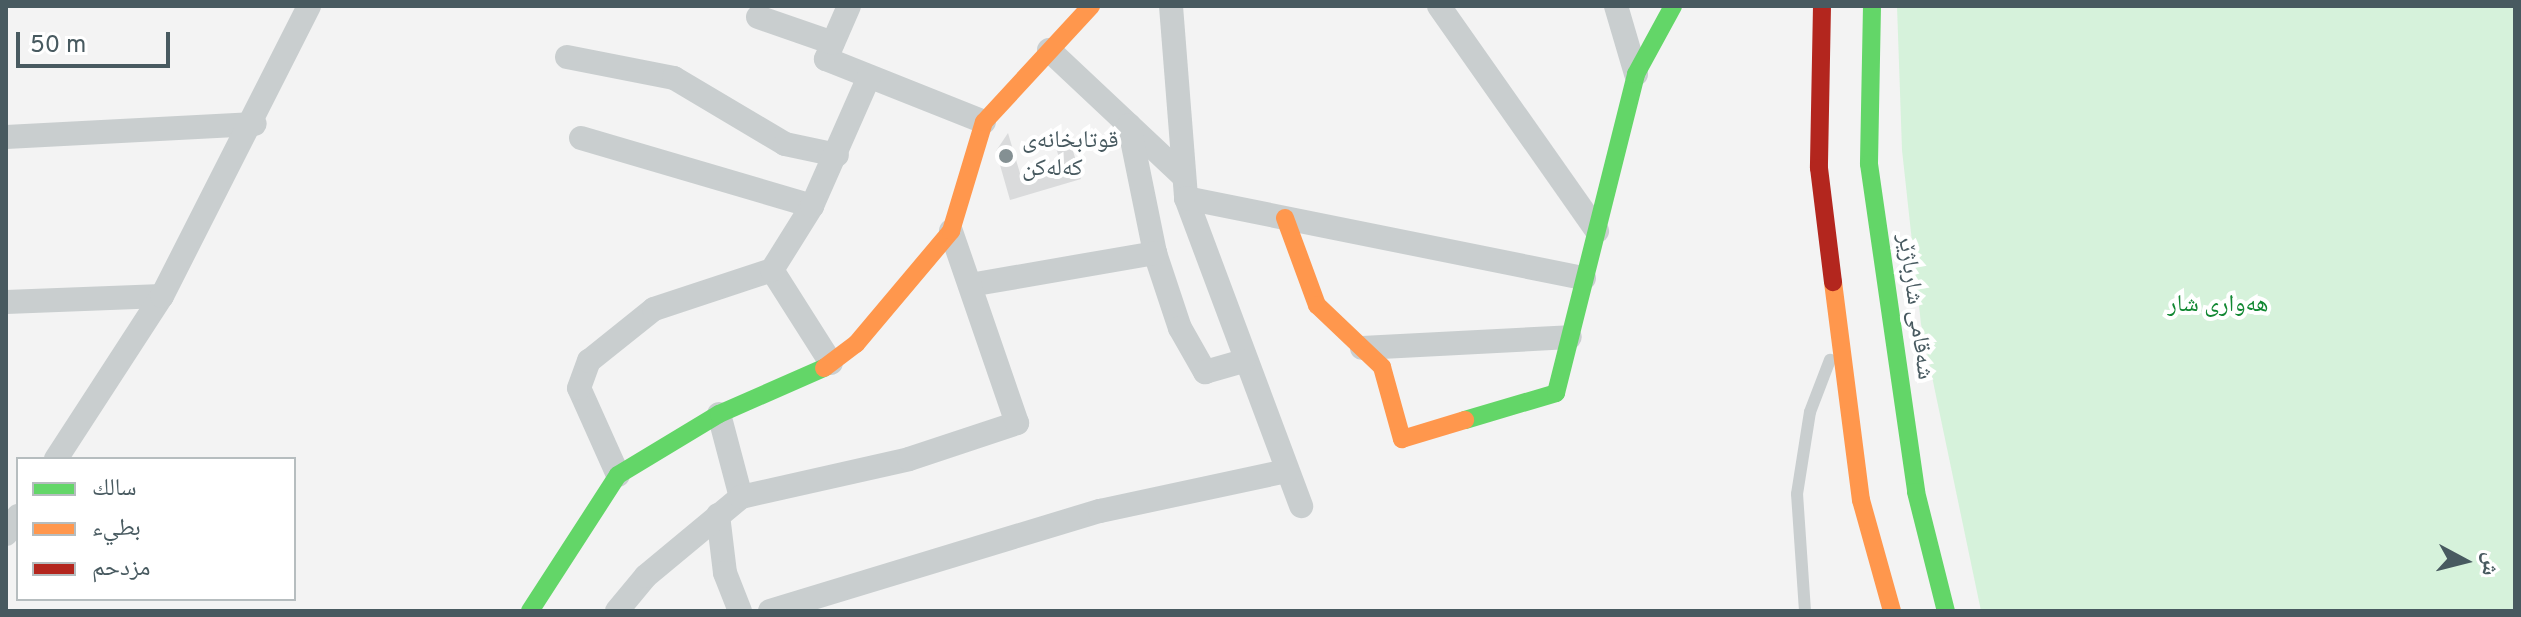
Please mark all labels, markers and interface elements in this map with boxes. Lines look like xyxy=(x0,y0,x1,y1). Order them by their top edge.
scale bar xyxy=(20,16,174,66)
text: 50 m xyxy=(30,31,86,61)
place label: قوتابخانەی کەلەکن xyxy=(1022,128,1119,184)
marker: قوتابخانەی کەلەکن xyxy=(997,147,1015,165)
street label: شەقامی شارباژێر xyxy=(1890,232,1938,382)
park label: هەواری شار xyxy=(2168,292,2268,320)
legend xyxy=(16,457,296,601)
text: سالك xyxy=(92,474,137,504)
text: بطيء xyxy=(92,514,141,544)
north arrow xyxy=(2425,521,2505,601)
text: ش xyxy=(2474,551,2504,577)
text: مزدحم xyxy=(92,554,151,584)

